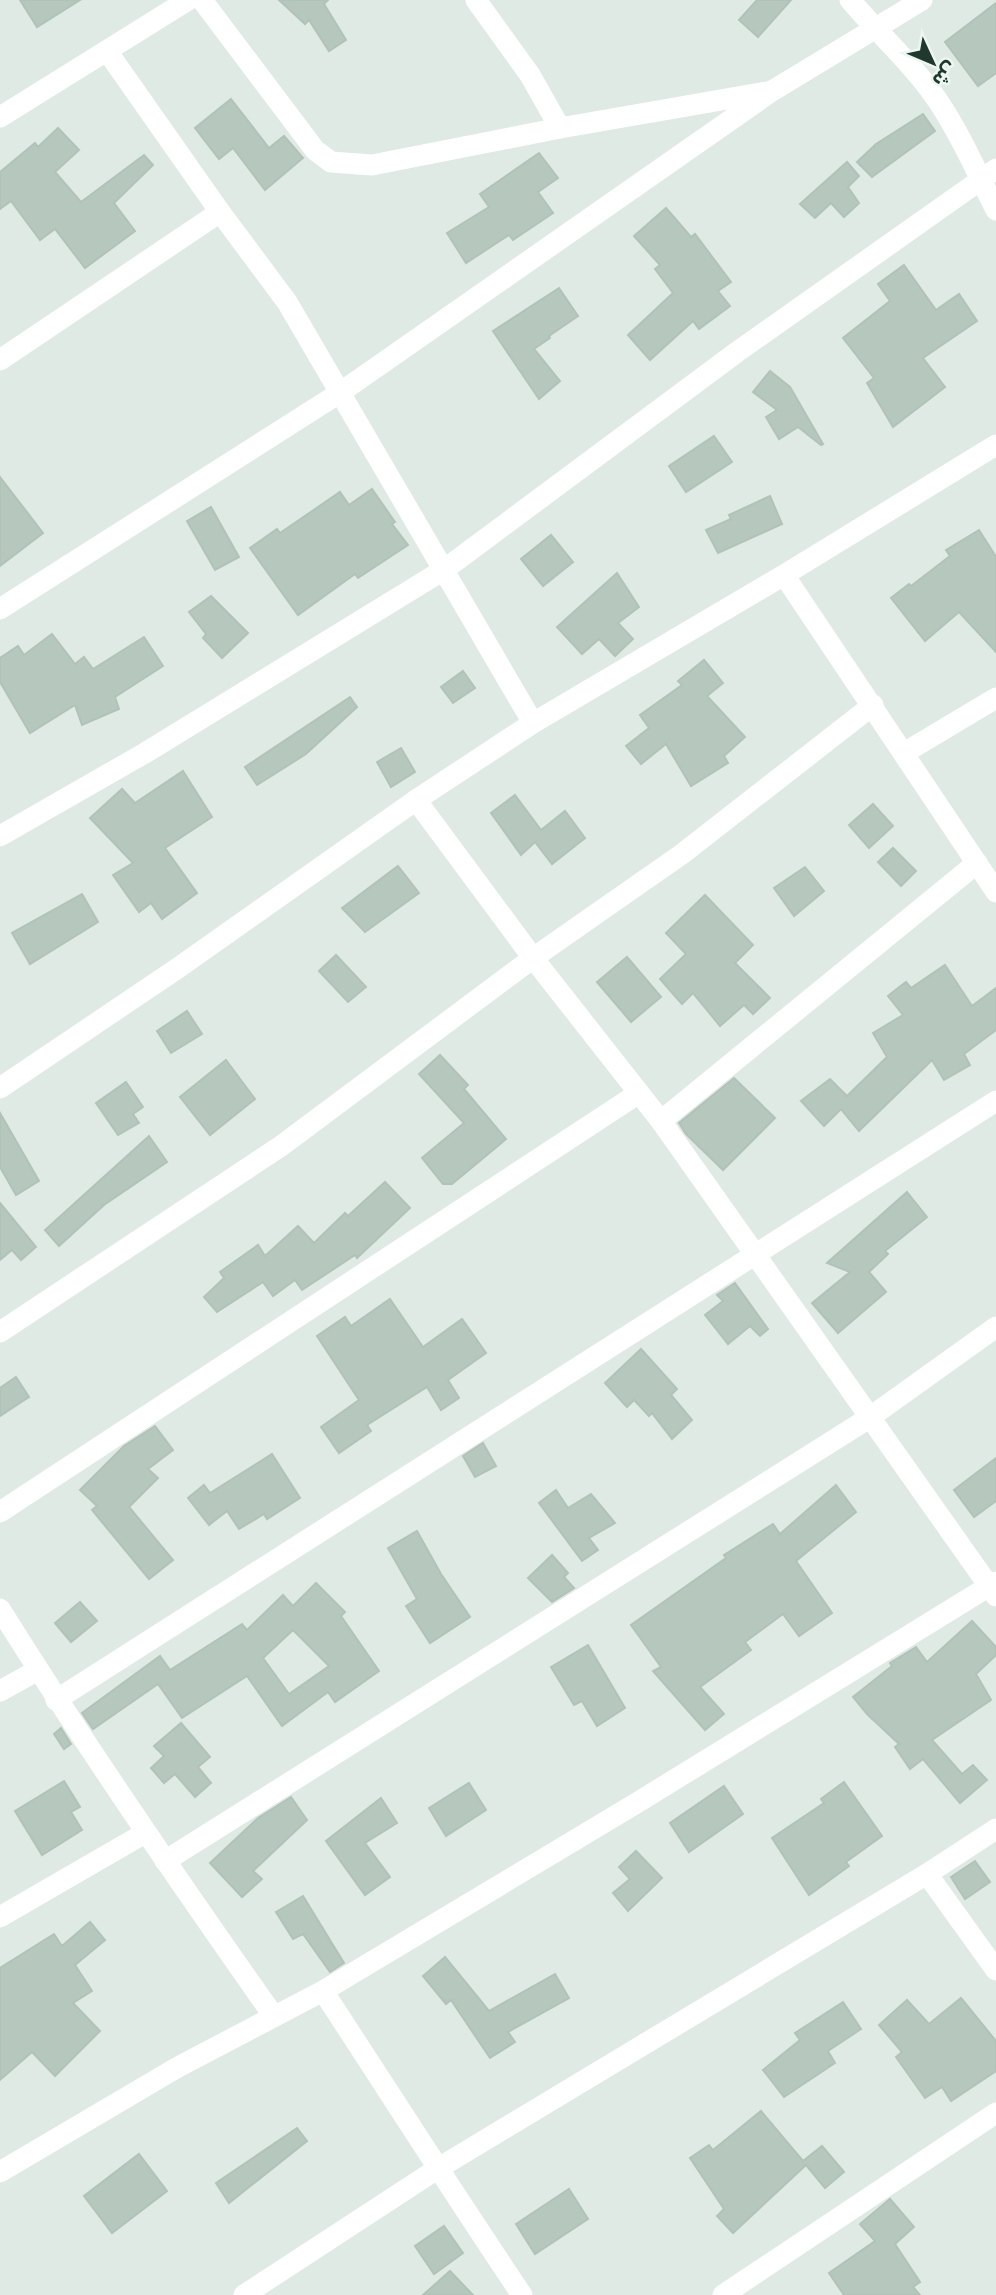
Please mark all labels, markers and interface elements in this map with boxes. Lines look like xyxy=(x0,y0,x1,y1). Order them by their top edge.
north arrow xyxy=(898,28,968,98)
text: ش xyxy=(928,57,963,93)

